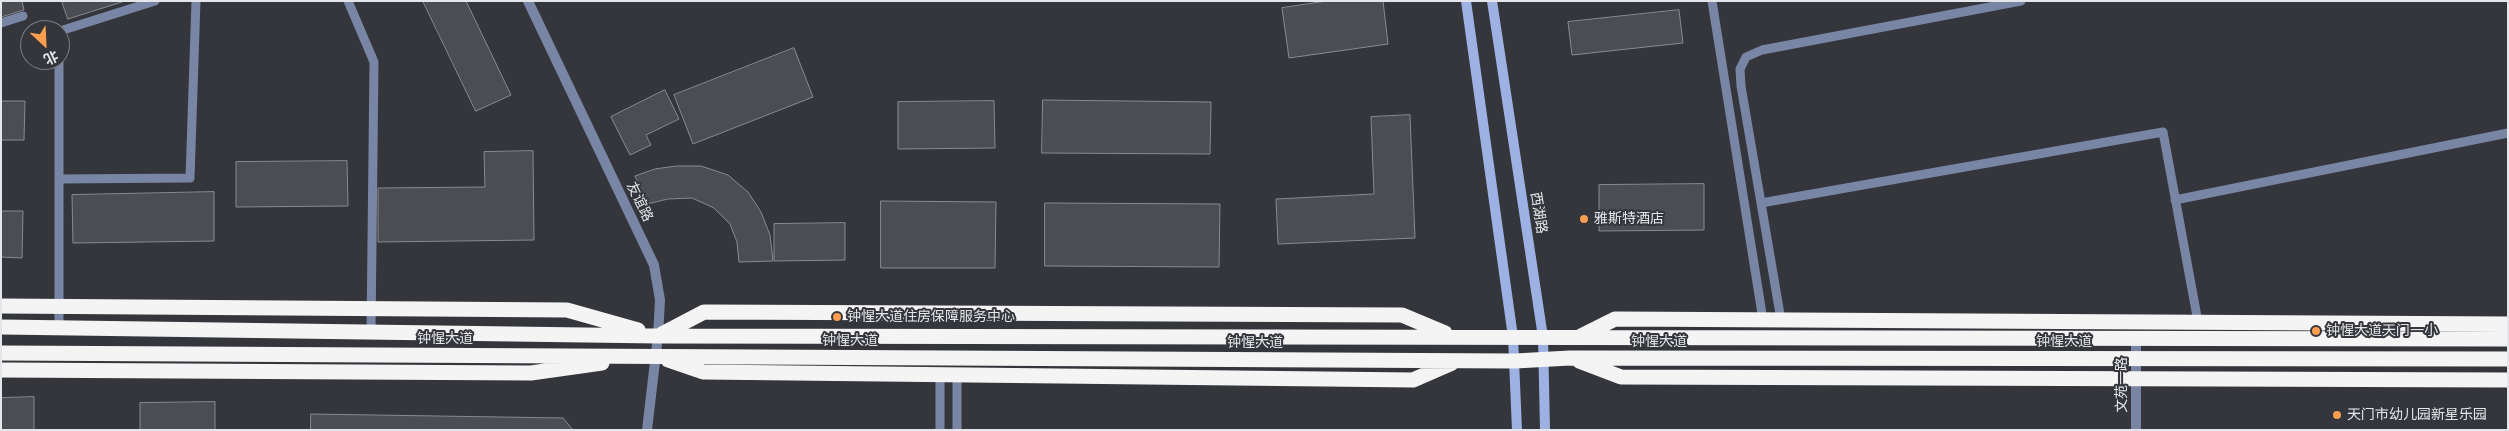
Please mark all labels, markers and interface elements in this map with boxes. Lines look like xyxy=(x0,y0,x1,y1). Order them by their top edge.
north arrow xyxy=(20,20,70,70)
text: 北 xyxy=(41,47,61,68)
street label: 友谊路 xyxy=(622,179,656,225)
street label: 西湖路 xyxy=(1526,191,1550,235)
place label: 雅斯特酒店 xyxy=(1594,211,1664,227)
marker: 雅斯特酒店 xyxy=(1578,213,1590,225)
place label: 钟惺大道住房保障服务中心 xyxy=(847,309,1015,325)
marker: 钟惺大道住房保障服务中心 xyxy=(831,311,843,323)
place label: 钟惺大道天门一小 xyxy=(2326,323,2438,339)
marker: 钟惺大道天门一小 xyxy=(2310,325,2322,337)
street label: 钟惺大道 xyxy=(417,331,473,347)
street label: 钟惺大道 xyxy=(822,333,878,349)
street label: 钟惺大道 xyxy=(1631,334,1687,350)
street label: 钟惺大道 xyxy=(2036,334,2092,350)
street label: 钟惺大道 xyxy=(1227,335,1283,351)
street label: 文苑一路 xyxy=(2114,357,2130,413)
place label: 天门市幼儿园新星乐园 xyxy=(2347,407,2487,423)
marker: 天门市幼儿园新星乐园 xyxy=(2331,409,2343,421)

